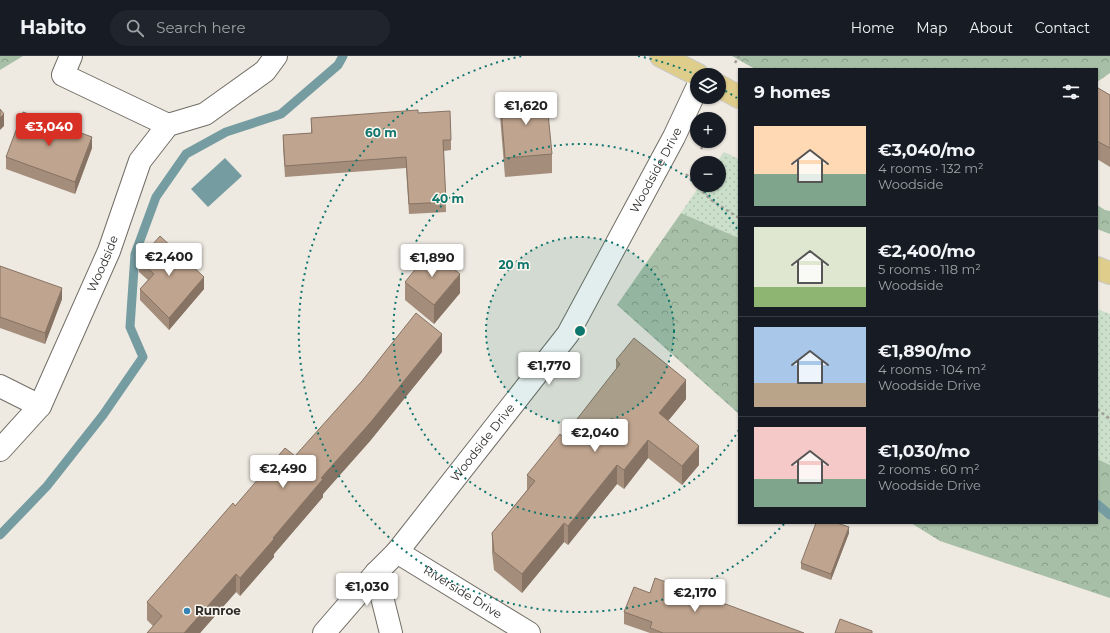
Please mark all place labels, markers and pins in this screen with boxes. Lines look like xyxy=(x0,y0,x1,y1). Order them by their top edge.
pin: €1,620 xyxy=(493,92,559,126)
pin: €3,040 xyxy=(16,113,82,147)
pin: €2,400 xyxy=(136,243,202,277)
pin: €1,890 xyxy=(399,244,465,278)
centre of rings xyxy=(573,324,587,338)
pin: €1,770 xyxy=(516,352,582,386)
pin: €2,040 xyxy=(562,419,628,453)
pin: €2,490 xyxy=(250,455,316,489)
pin: €1,030 xyxy=(334,573,400,607)
pin: €2,170 xyxy=(662,579,728,613)
place label: Runroe xyxy=(195,603,241,618)
marker: Runroe xyxy=(182,606,192,616)

